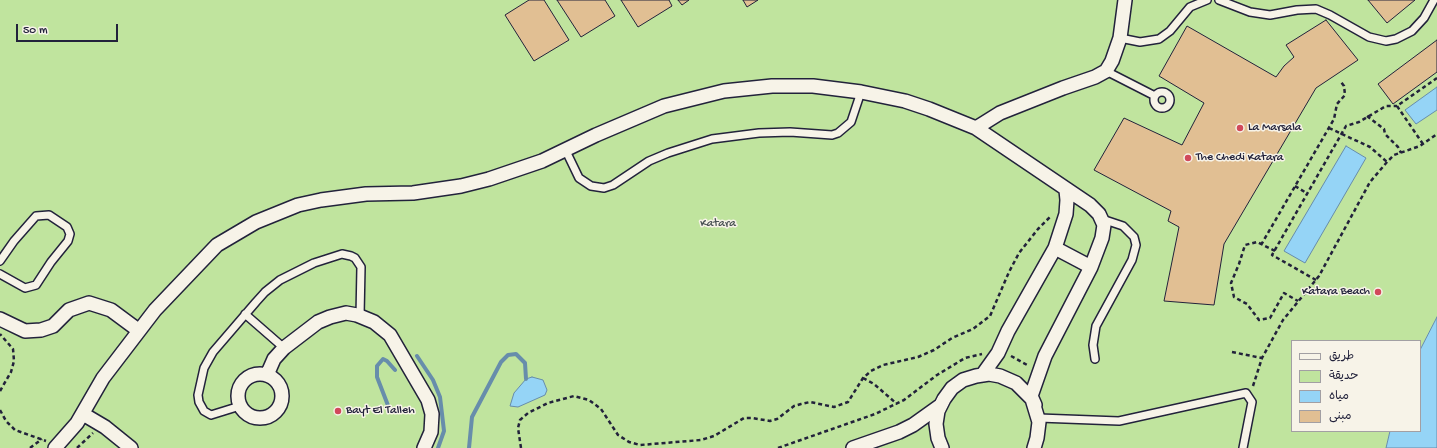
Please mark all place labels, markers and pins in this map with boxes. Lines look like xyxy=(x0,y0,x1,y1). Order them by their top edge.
place label: La Marsala xyxy=(1248,121,1302,135)
marker: La Marsala xyxy=(1235,123,1245,133)
place label: The Chedi Katara xyxy=(1196,151,1283,165)
marker: The Chedi Katara xyxy=(1183,153,1193,163)
place label: Katara Beach xyxy=(1302,285,1370,299)
marker: Katara Beach xyxy=(1373,287,1383,297)
place label: Bayt El Talleh xyxy=(346,404,415,418)
marker: Bayt El Talleh xyxy=(333,406,343,416)

